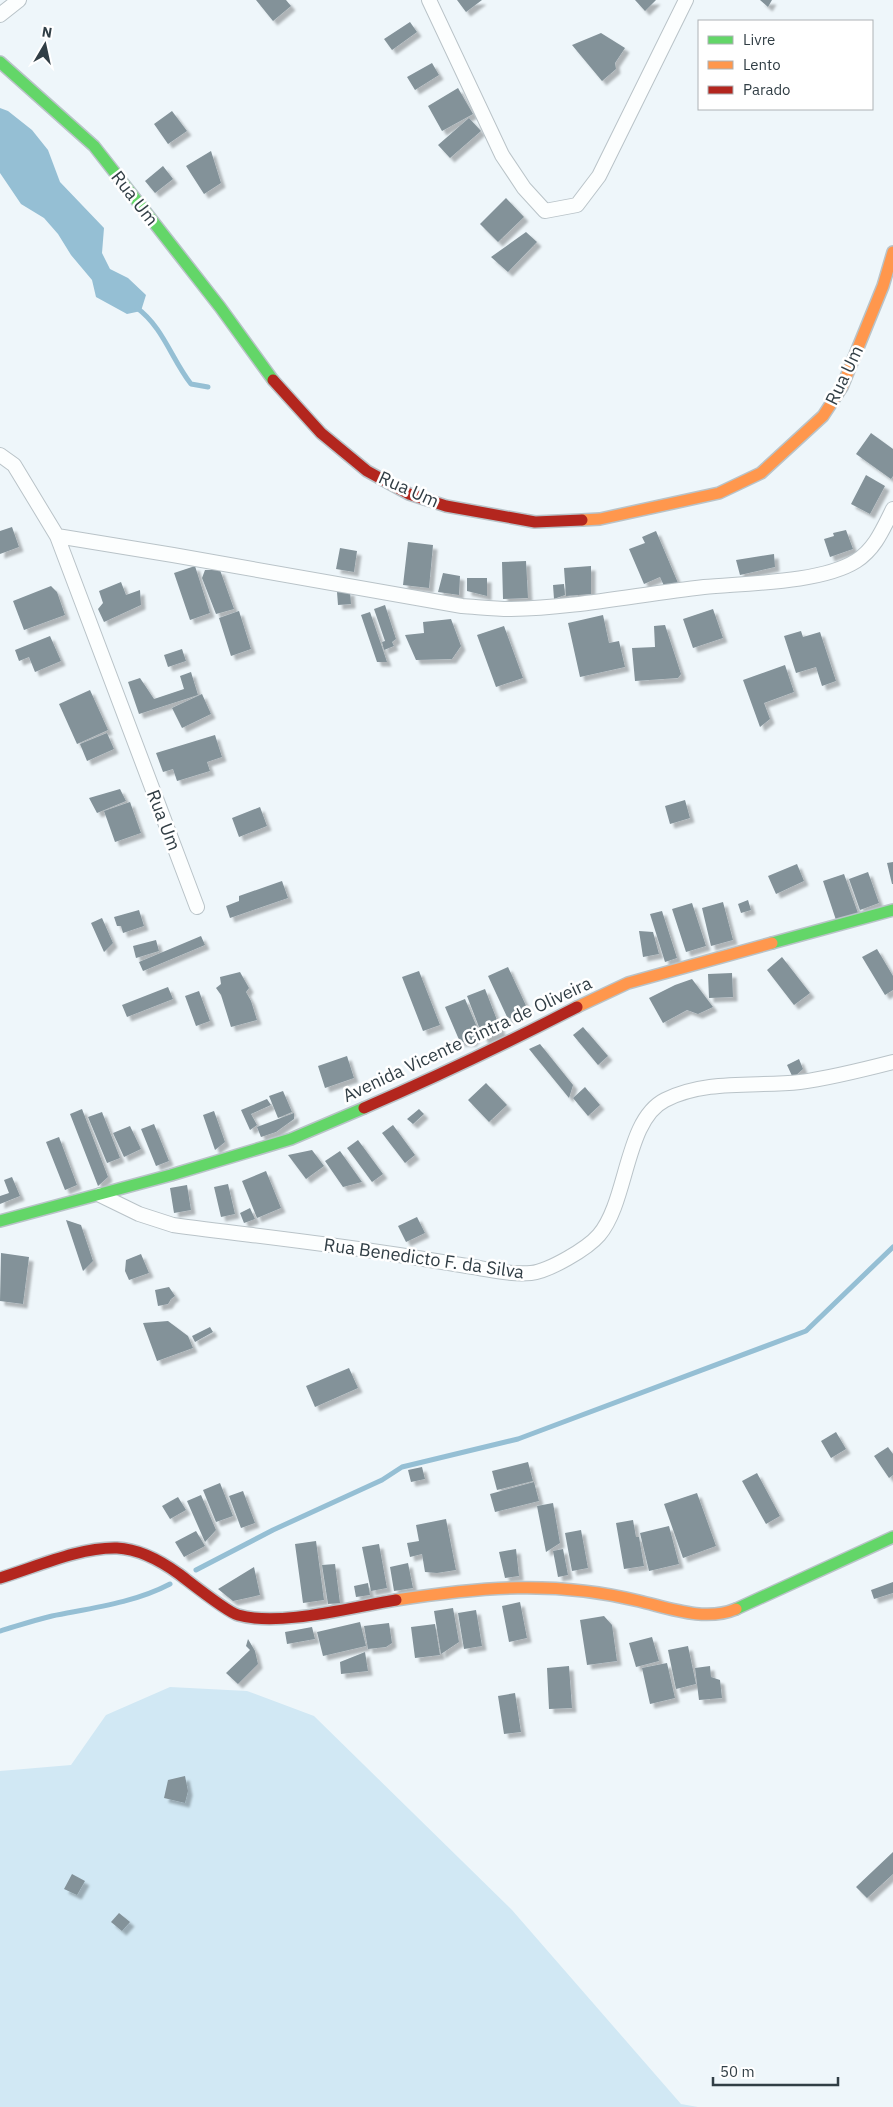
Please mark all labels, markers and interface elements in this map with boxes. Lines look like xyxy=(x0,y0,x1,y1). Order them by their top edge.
north arrow xyxy=(20,20,70,70)
legend xyxy=(698,20,873,110)
text: N xyxy=(41,22,53,42)
text: Livre xyxy=(743,30,775,49)
text: Lento xyxy=(743,55,781,74)
text: Parado xyxy=(743,80,791,99)
street label: Rua Um xyxy=(106,166,164,230)
street label: Rua Um xyxy=(820,341,868,409)
street label: Rua Um xyxy=(375,466,443,512)
street label: Rua Um xyxy=(142,786,186,854)
street label: Avenida Vicente Cintra de Oliveira xyxy=(339,971,596,1107)
street label: Rua Benedicto F. da Silva xyxy=(322,1233,526,1283)
scale bar xyxy=(713,2054,838,2086)
text: 50 m xyxy=(720,2062,755,2081)

